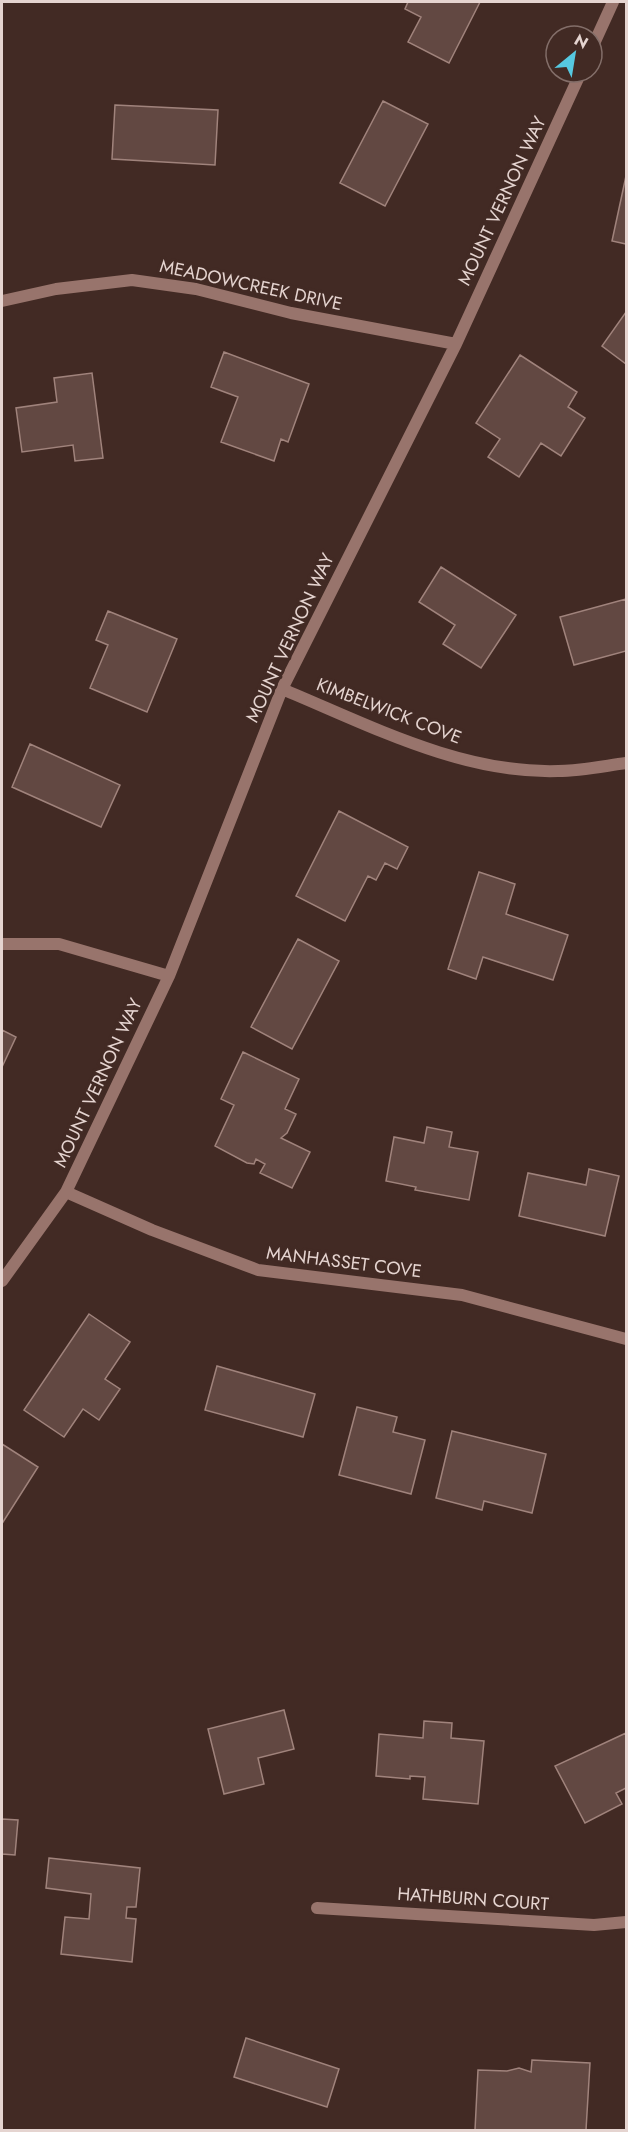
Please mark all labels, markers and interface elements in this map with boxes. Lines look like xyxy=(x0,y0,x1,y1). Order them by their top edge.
north arrow xyxy=(544,24,604,84)
text: N xyxy=(570,28,593,55)
street label: MOUNT VERNON WAY xyxy=(451,111,553,290)
street label: MEADOWCREEK DRIVE xyxy=(157,253,345,317)
street label: MOUNT VERNON WAY xyxy=(239,548,341,727)
street label: KIMBELWICK COVE xyxy=(313,671,465,751)
street label: MOUNT VERNON WAY xyxy=(47,993,149,1172)
street label: MANHASSET COVE xyxy=(265,1240,423,1284)
street label: HATHBURN COURT xyxy=(396,1881,550,1917)

